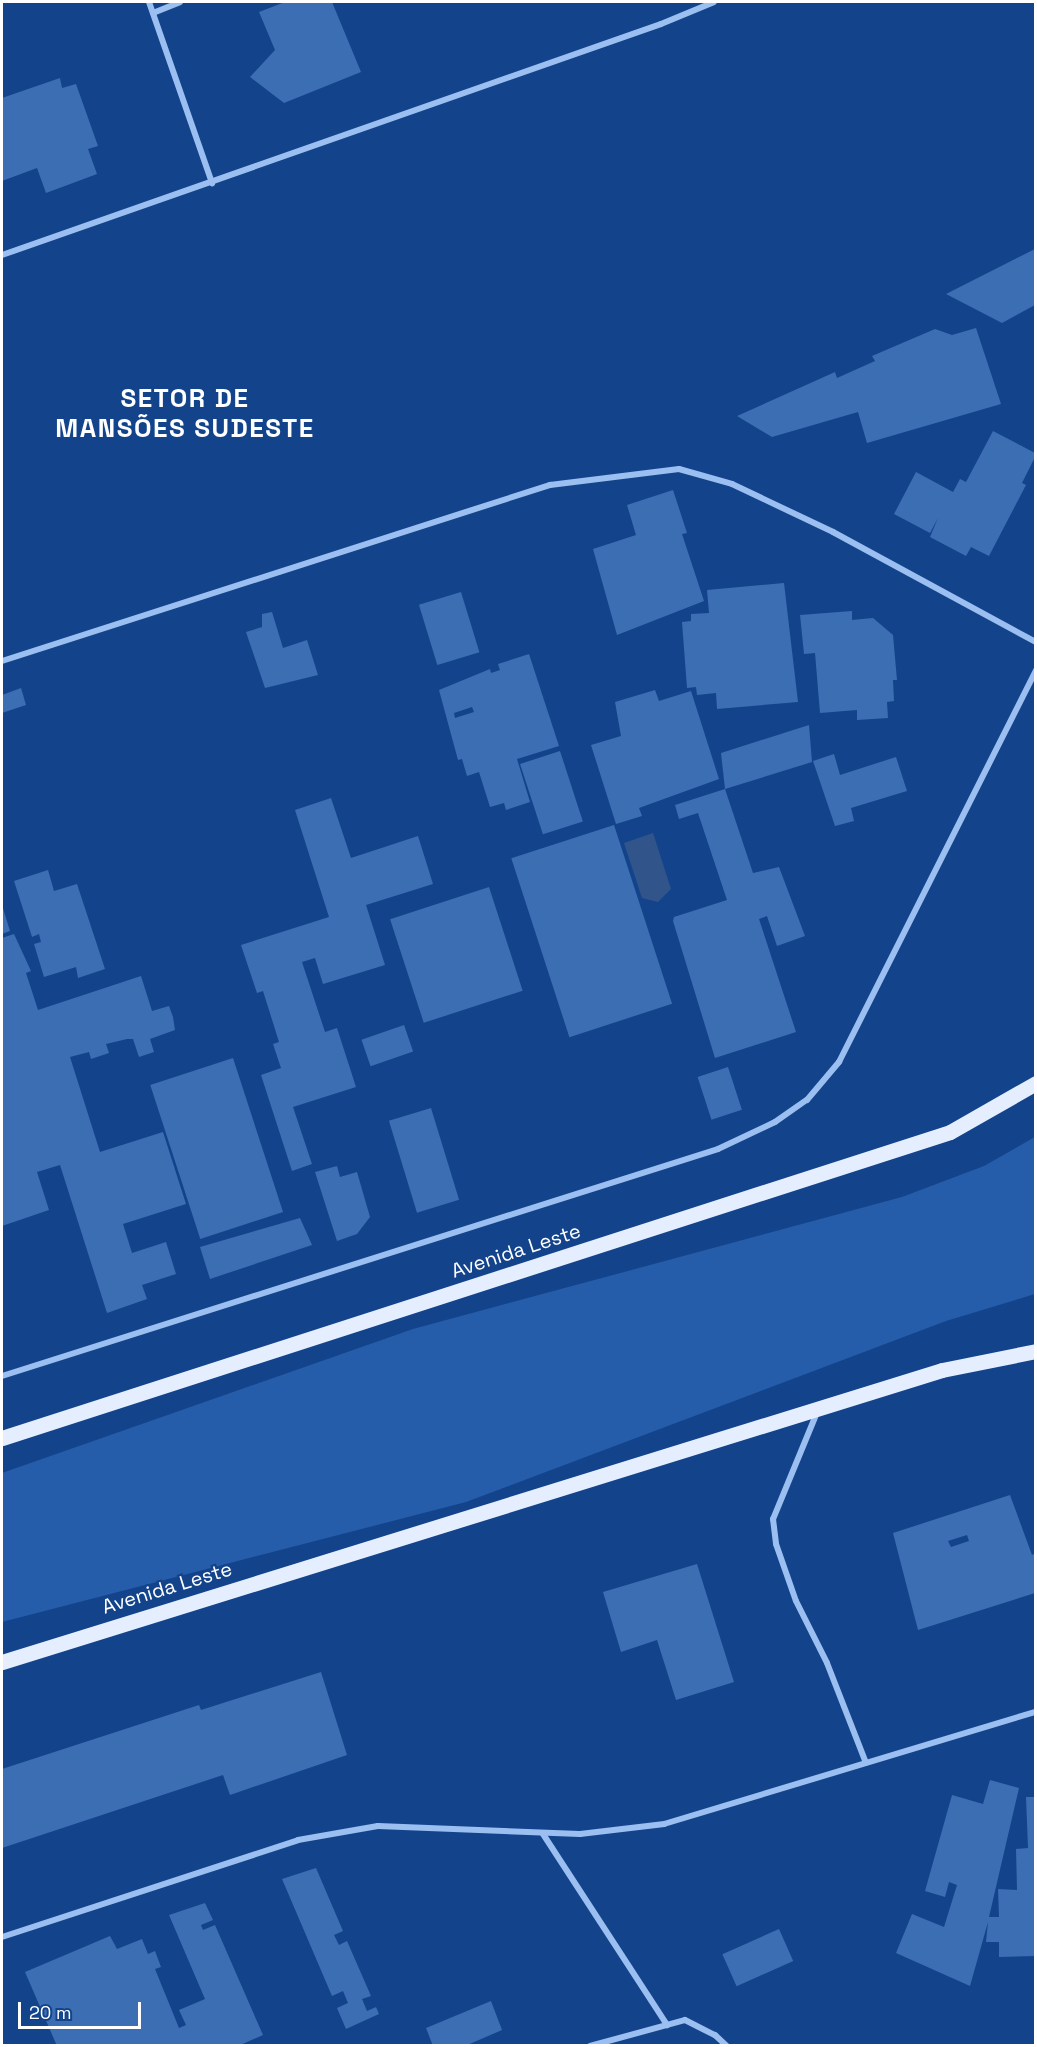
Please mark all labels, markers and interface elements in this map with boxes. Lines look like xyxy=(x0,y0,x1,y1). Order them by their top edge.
district label: SETOR DE MANSÕES SUDESTE xyxy=(55,383,315,444)
street label: Avenida Leste xyxy=(448,1219,584,1283)
street label: Avenida Leste xyxy=(99,1557,235,1619)
scale bar xyxy=(21,1990,144,2028)
text: 20 m xyxy=(29,2001,72,2024)

